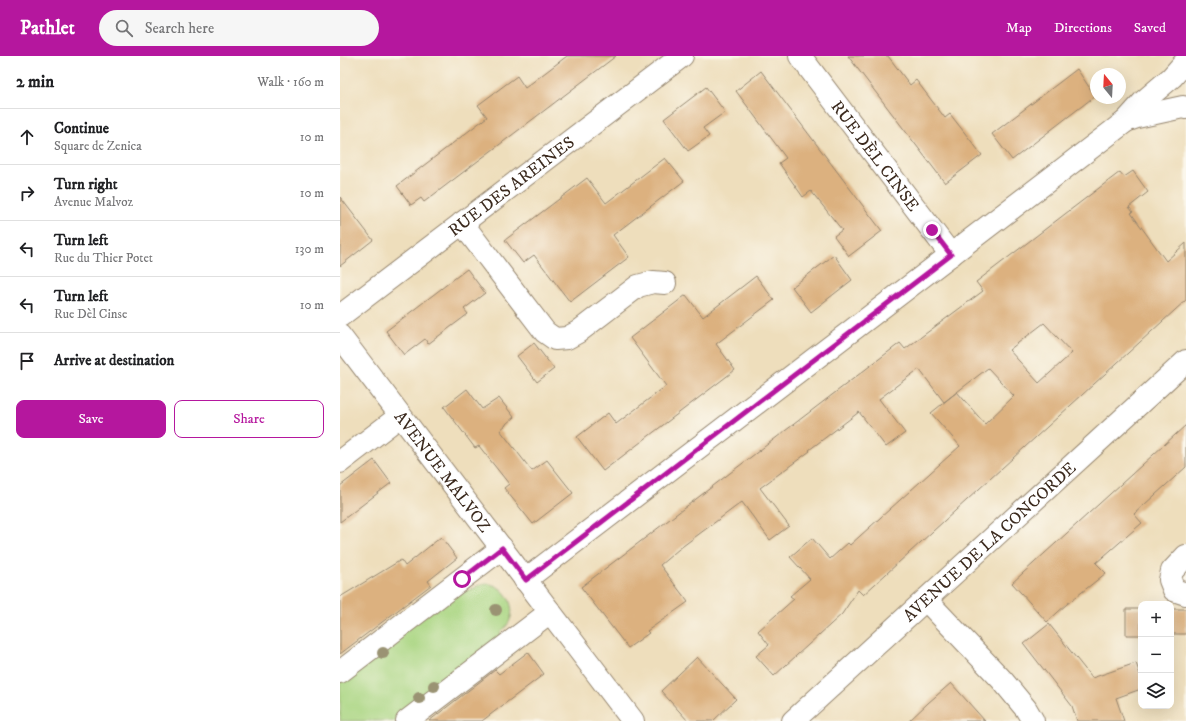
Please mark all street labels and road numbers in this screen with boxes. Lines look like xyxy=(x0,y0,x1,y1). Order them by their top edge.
street label: RUE DÈL CINSE xyxy=(826,96,924,216)
street label: RUE DES AREINES xyxy=(444,132,579,242)
street label: AVENUE MALVOZ xyxy=(389,407,496,537)
street label: AVENUE DE LA CONCORDE xyxy=(899,457,1081,627)

